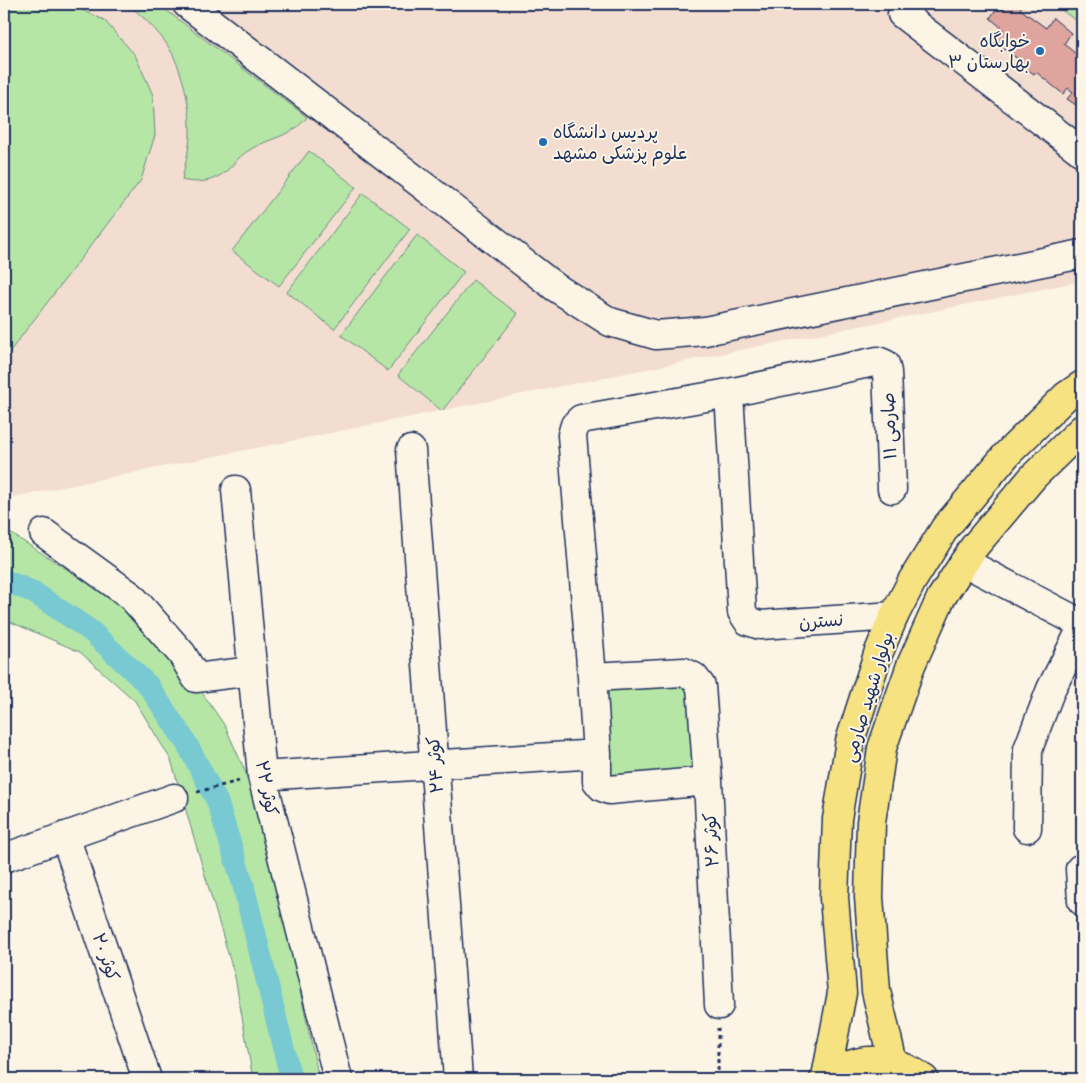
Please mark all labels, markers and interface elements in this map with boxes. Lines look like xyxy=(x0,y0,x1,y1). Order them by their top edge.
place label: خوابگاه بهارستان ۳ xyxy=(948,30,1030,73)
marker: خوابگاه بهارستان ۳ xyxy=(1034,45,1046,57)
place label: پردیس دانشگاه علوم پزشکی مشهد xyxy=(553,121,687,167)
marker: پردیس دانشگاه علوم پزشکی مشهد xyxy=(537,136,549,148)
street label: صارمی ۱۱ xyxy=(877,392,901,460)
street label: نسترن xyxy=(798,608,844,634)
street label: بولوار شهید صارمی xyxy=(838,629,899,765)
street label: کوثر ۲۴ xyxy=(422,735,448,794)
street label: کوثر ۲۲ xyxy=(251,759,283,818)
street label: کوثر ۲۶ xyxy=(699,812,723,868)
street label: کوثر ۲۰ xyxy=(88,930,125,984)

